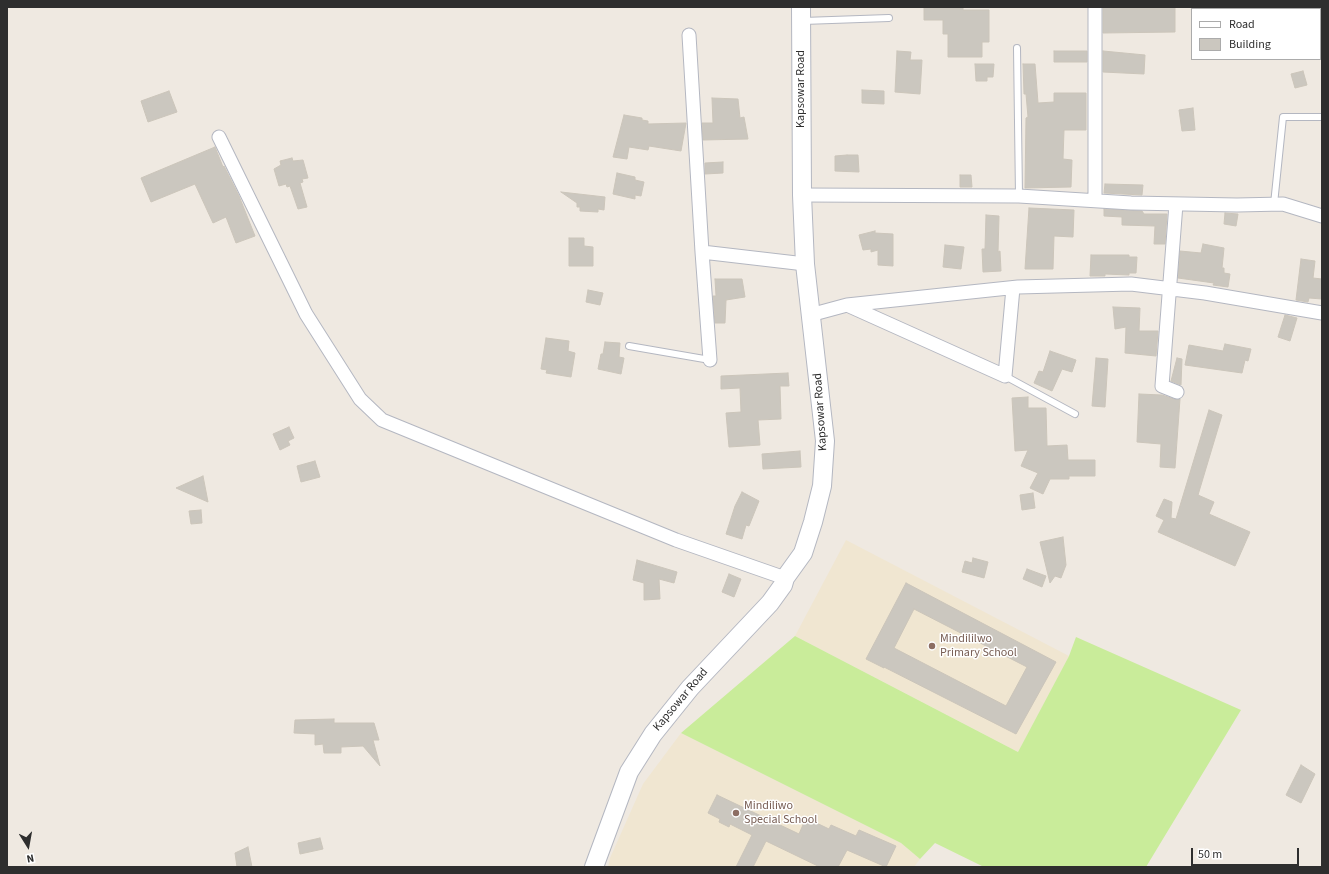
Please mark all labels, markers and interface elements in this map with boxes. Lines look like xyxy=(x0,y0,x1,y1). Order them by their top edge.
legend xyxy=(1191,8,1321,60)
text: Road xyxy=(1229,16,1255,33)
text: Building xyxy=(1229,36,1271,53)
street label: Kapsowar Road xyxy=(794,50,808,128)
street label: Kapsowar Road xyxy=(811,373,831,451)
place label: Mindililwo Primary School xyxy=(940,632,1017,660)
marker: Mindililwo Primary School xyxy=(927,641,937,651)
street label: Kapsowar Road xyxy=(650,665,712,735)
place label: Mindiliwo Special School xyxy=(744,799,817,827)
marker: Mindiliwo Special School xyxy=(731,808,741,818)
north arrow xyxy=(8,826,48,866)
scale bar xyxy=(1193,840,1301,866)
text: 50 m xyxy=(1198,846,1222,863)
text: N xyxy=(25,850,35,866)

